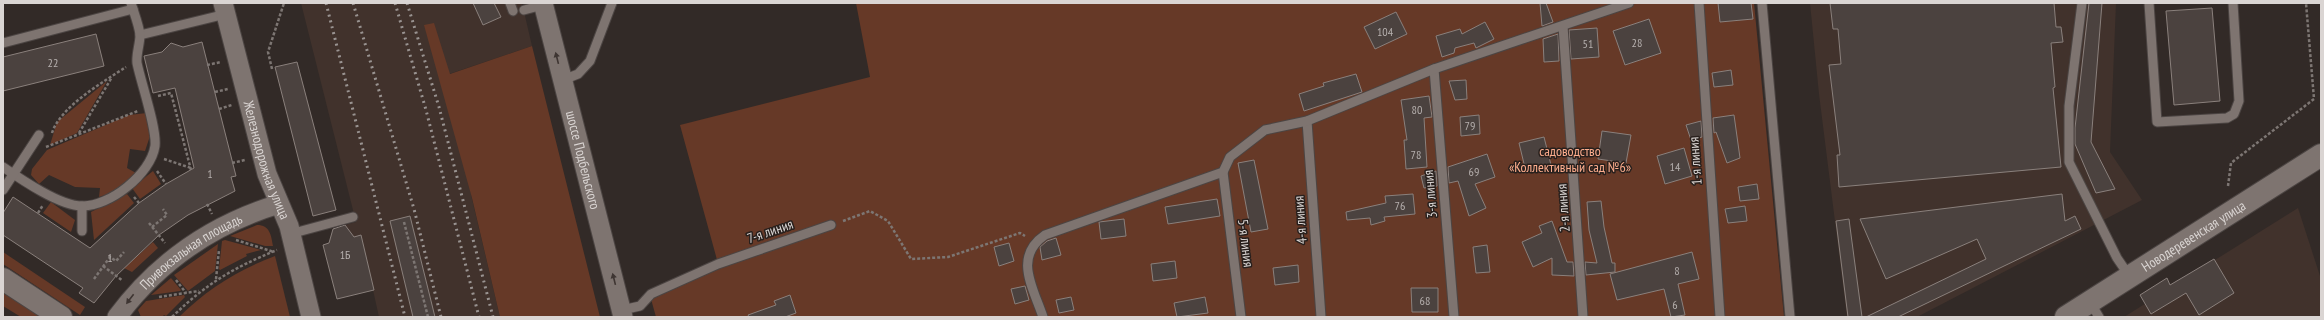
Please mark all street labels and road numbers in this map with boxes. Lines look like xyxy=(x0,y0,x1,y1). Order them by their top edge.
street label: Железнодорожная улица xyxy=(239,98,294,222)
street label: шоссе Подбельского xyxy=(562,109,604,211)
street label: 1-я линия xyxy=(1684,136,1706,186)
street label: 3-я линия xyxy=(1419,169,1441,219)
street label: 2-я линия xyxy=(1552,183,1574,233)
street label: 4-я линия xyxy=(1289,195,1311,245)
street label: Новодеревенская улица xyxy=(2138,196,2249,276)
street label: Привокзальная площадь xyxy=(136,210,245,293)
street label: 7-я линия xyxy=(745,215,795,247)
street label: 5-я линия xyxy=(1234,218,1258,268)

